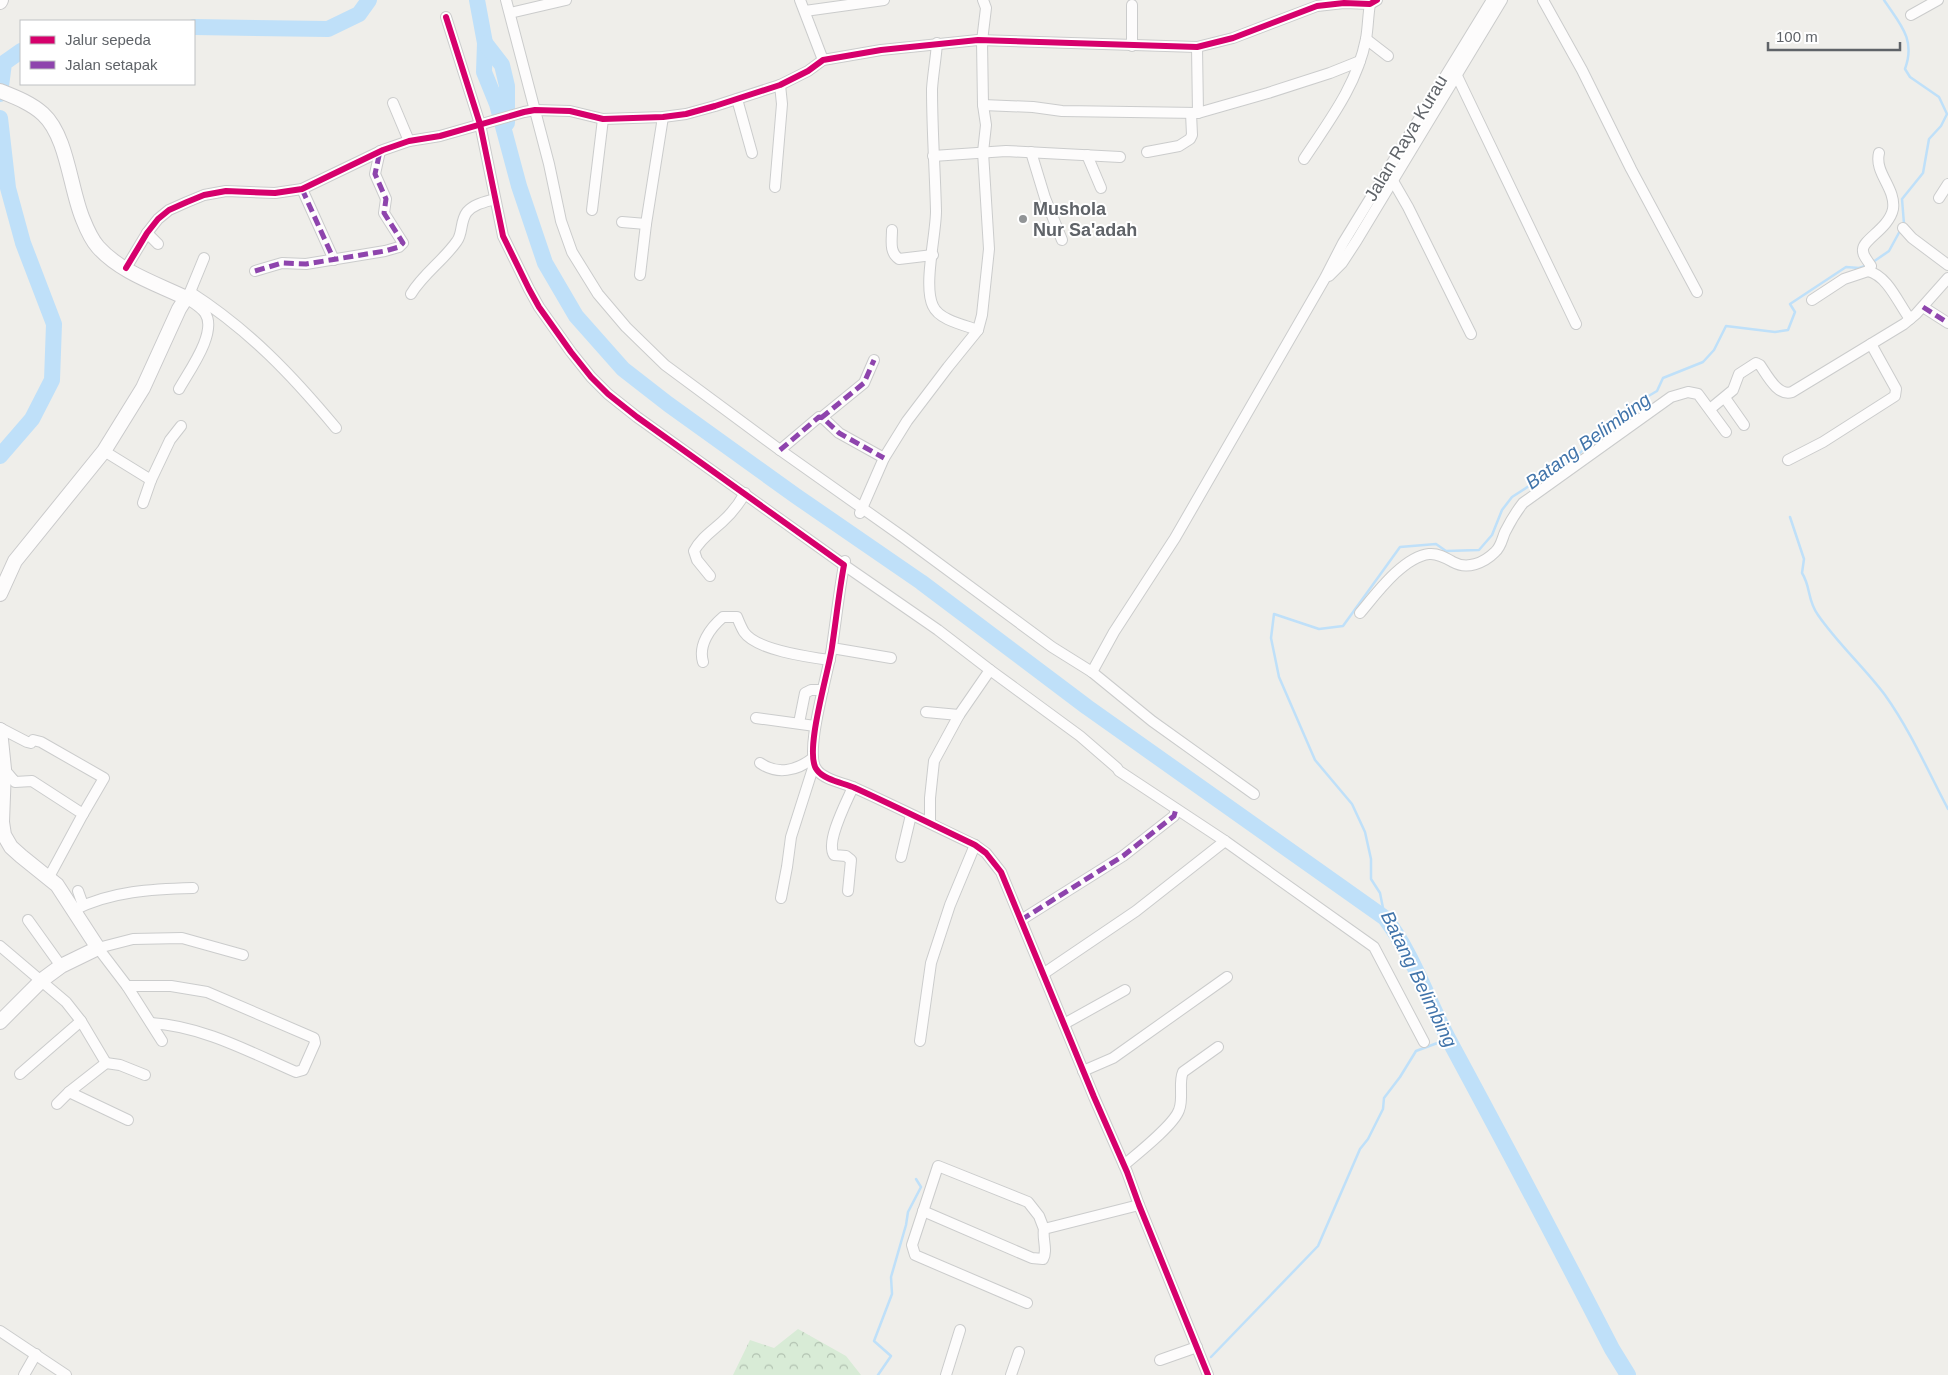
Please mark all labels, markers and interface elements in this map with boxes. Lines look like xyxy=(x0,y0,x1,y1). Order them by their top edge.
legend xyxy=(20,20,195,85)
scale bar xyxy=(1768,20,1900,52)
text: 100 m xyxy=(1776,28,1818,45)
text: Jalur sepeda xyxy=(65,31,152,48)
text: Jalan setapak xyxy=(65,56,158,73)
street label: Jalan Raya Kurau xyxy=(1361,72,1451,204)
place label: Mushola Nur Sa'adah xyxy=(1033,199,1137,240)
marker: Mushola Nur Sa'adah xyxy=(1017,213,1029,225)
water label: Batang Belimbing xyxy=(1522,388,1655,493)
water label: Batang Belimbing xyxy=(1377,907,1461,1051)

